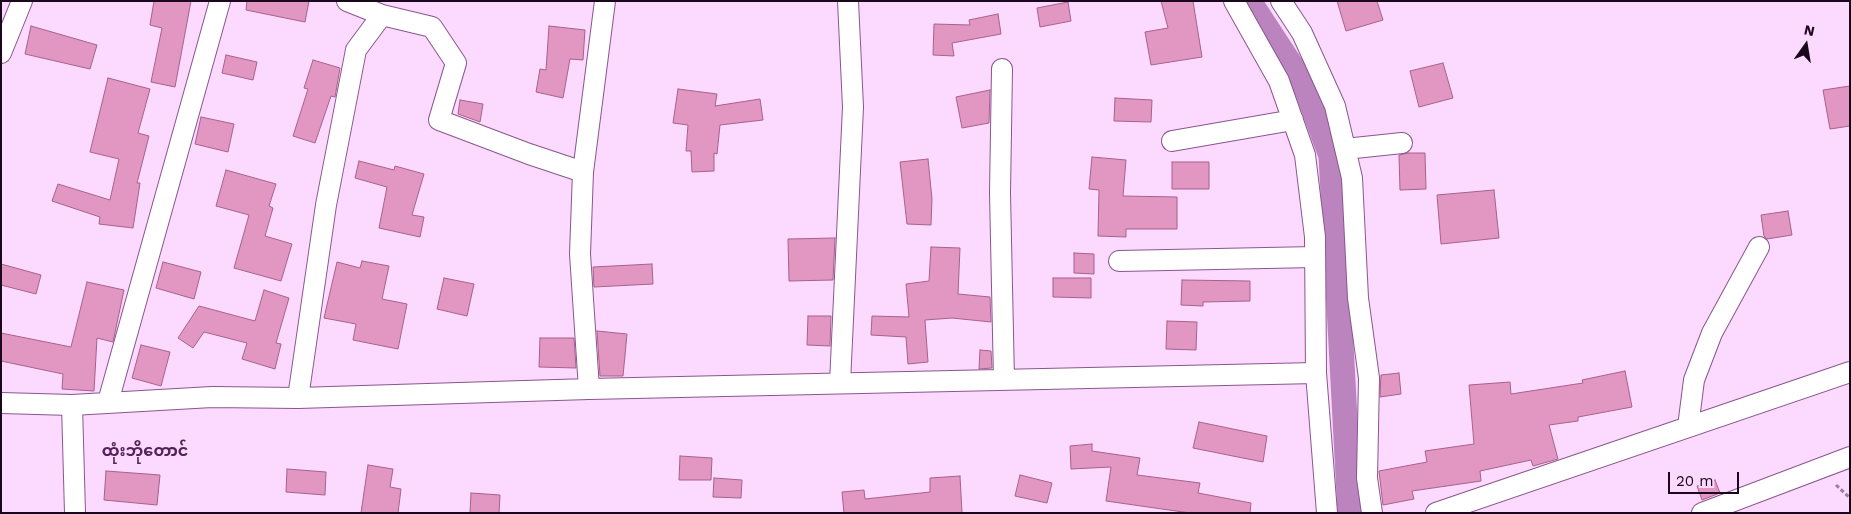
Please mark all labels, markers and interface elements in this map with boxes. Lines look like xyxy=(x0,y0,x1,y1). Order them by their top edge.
north arrow xyxy=(1781,20,1831,70)
text: N xyxy=(1803,21,1816,39)
district label: ထုံးဘိုတောင် xyxy=(102,441,188,461)
scale bar xyxy=(1671,462,1742,494)
text: 20 m xyxy=(1676,472,1714,490)

